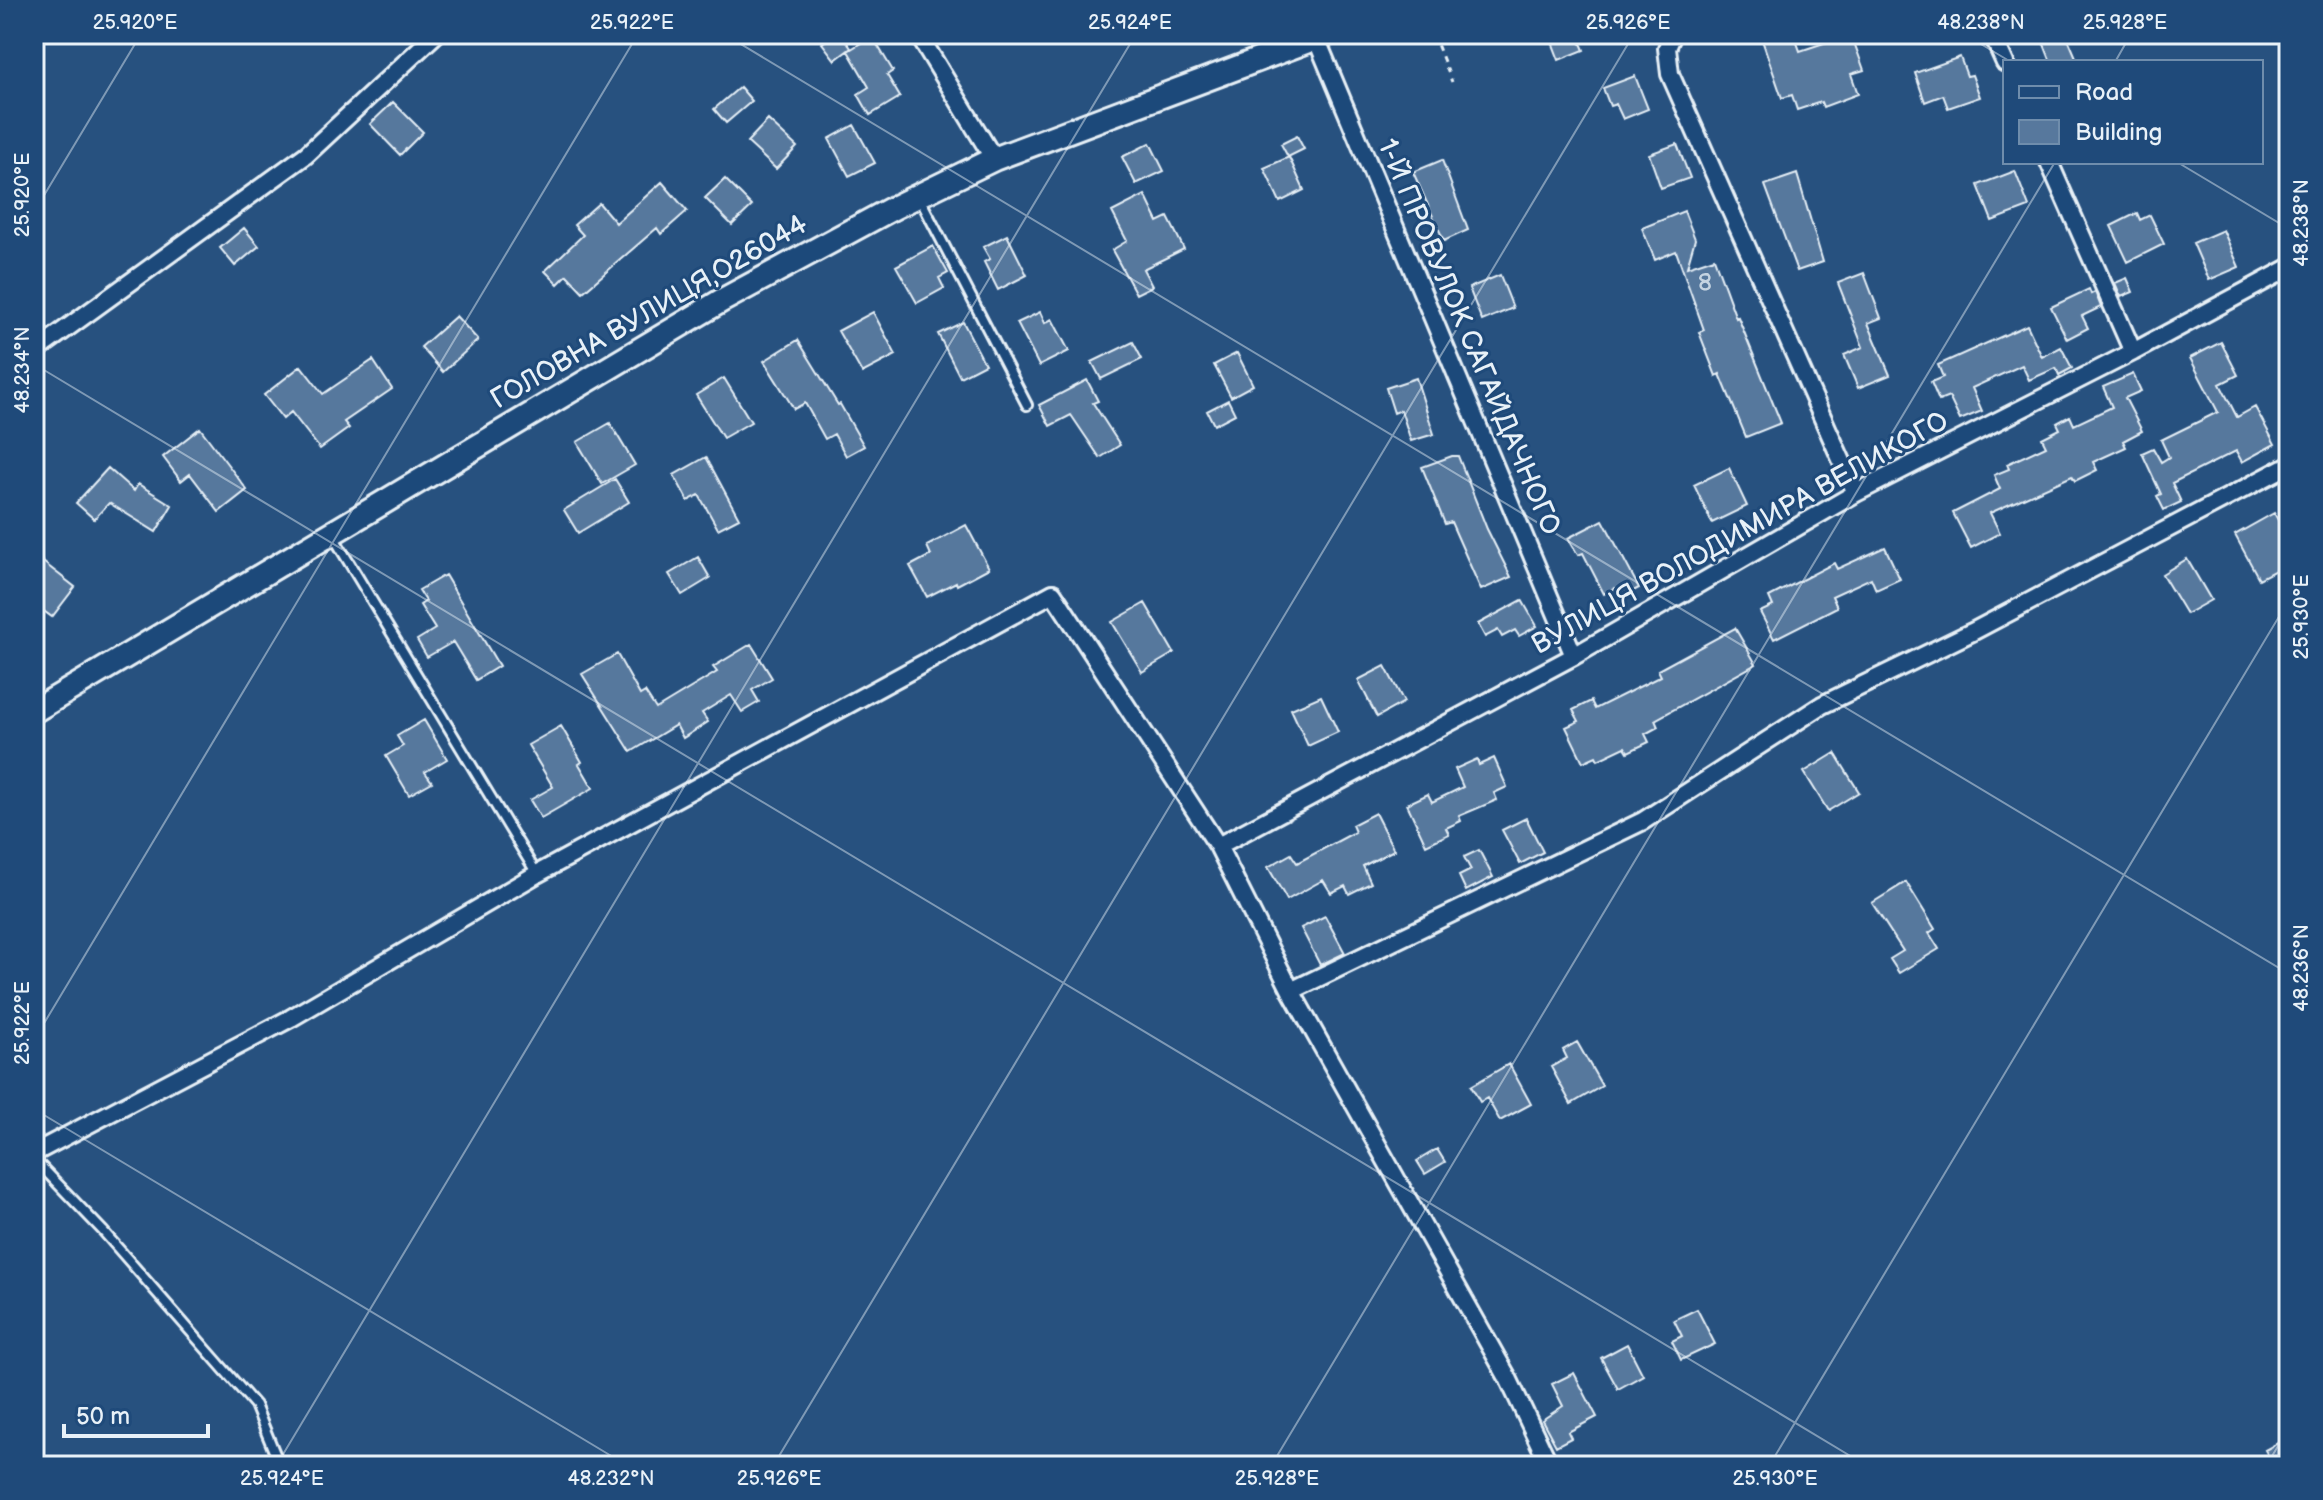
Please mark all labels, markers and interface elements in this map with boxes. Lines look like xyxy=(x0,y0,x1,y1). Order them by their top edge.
text: 25.920°E xyxy=(93,11,177,35)
text: 25.922°E xyxy=(590,11,674,35)
text: 25.924°E xyxy=(1088,11,1172,35)
text: 25.926°E xyxy=(1586,11,1670,35)
text: 48.238°N xyxy=(1937,11,2025,35)
text: 25.928°E xyxy=(2083,11,2167,35)
legend xyxy=(2003,60,2263,164)
text: Road xyxy=(2075,78,2133,107)
text: Building xyxy=(2075,118,2162,147)
street label: 1-Й ПРОВУЛОК САГАЙДАЧНОГО xyxy=(1370,134,1568,540)
text: 25.920°E xyxy=(11,153,35,237)
text: 48.238°N xyxy=(2290,179,2314,267)
street label: ГОЛОВНА ВУЛИЦЯ,О26044 xyxy=(485,208,813,416)
house number: 8 xyxy=(1698,268,1712,297)
text: 48.234°N xyxy=(11,326,35,414)
street label: ВУЛИЦЯ ВОЛОДИМИРА ВЕЛИКОГО xyxy=(1526,404,1954,662)
text: 25.930°E xyxy=(2290,574,2314,660)
text: 48.236°N xyxy=(2290,924,2314,1012)
text: 25.922°E xyxy=(11,981,35,1065)
scale bar xyxy=(64,1388,208,1438)
text: 50 m xyxy=(76,1402,130,1431)
text: 25.924°E xyxy=(240,1467,324,1491)
text: 48.232°N xyxy=(568,1467,654,1491)
text: 25.926°E xyxy=(737,1467,821,1491)
text: 25.928°E xyxy=(1235,1467,1319,1491)
text: 25.930°E xyxy=(1732,1467,1818,1491)

